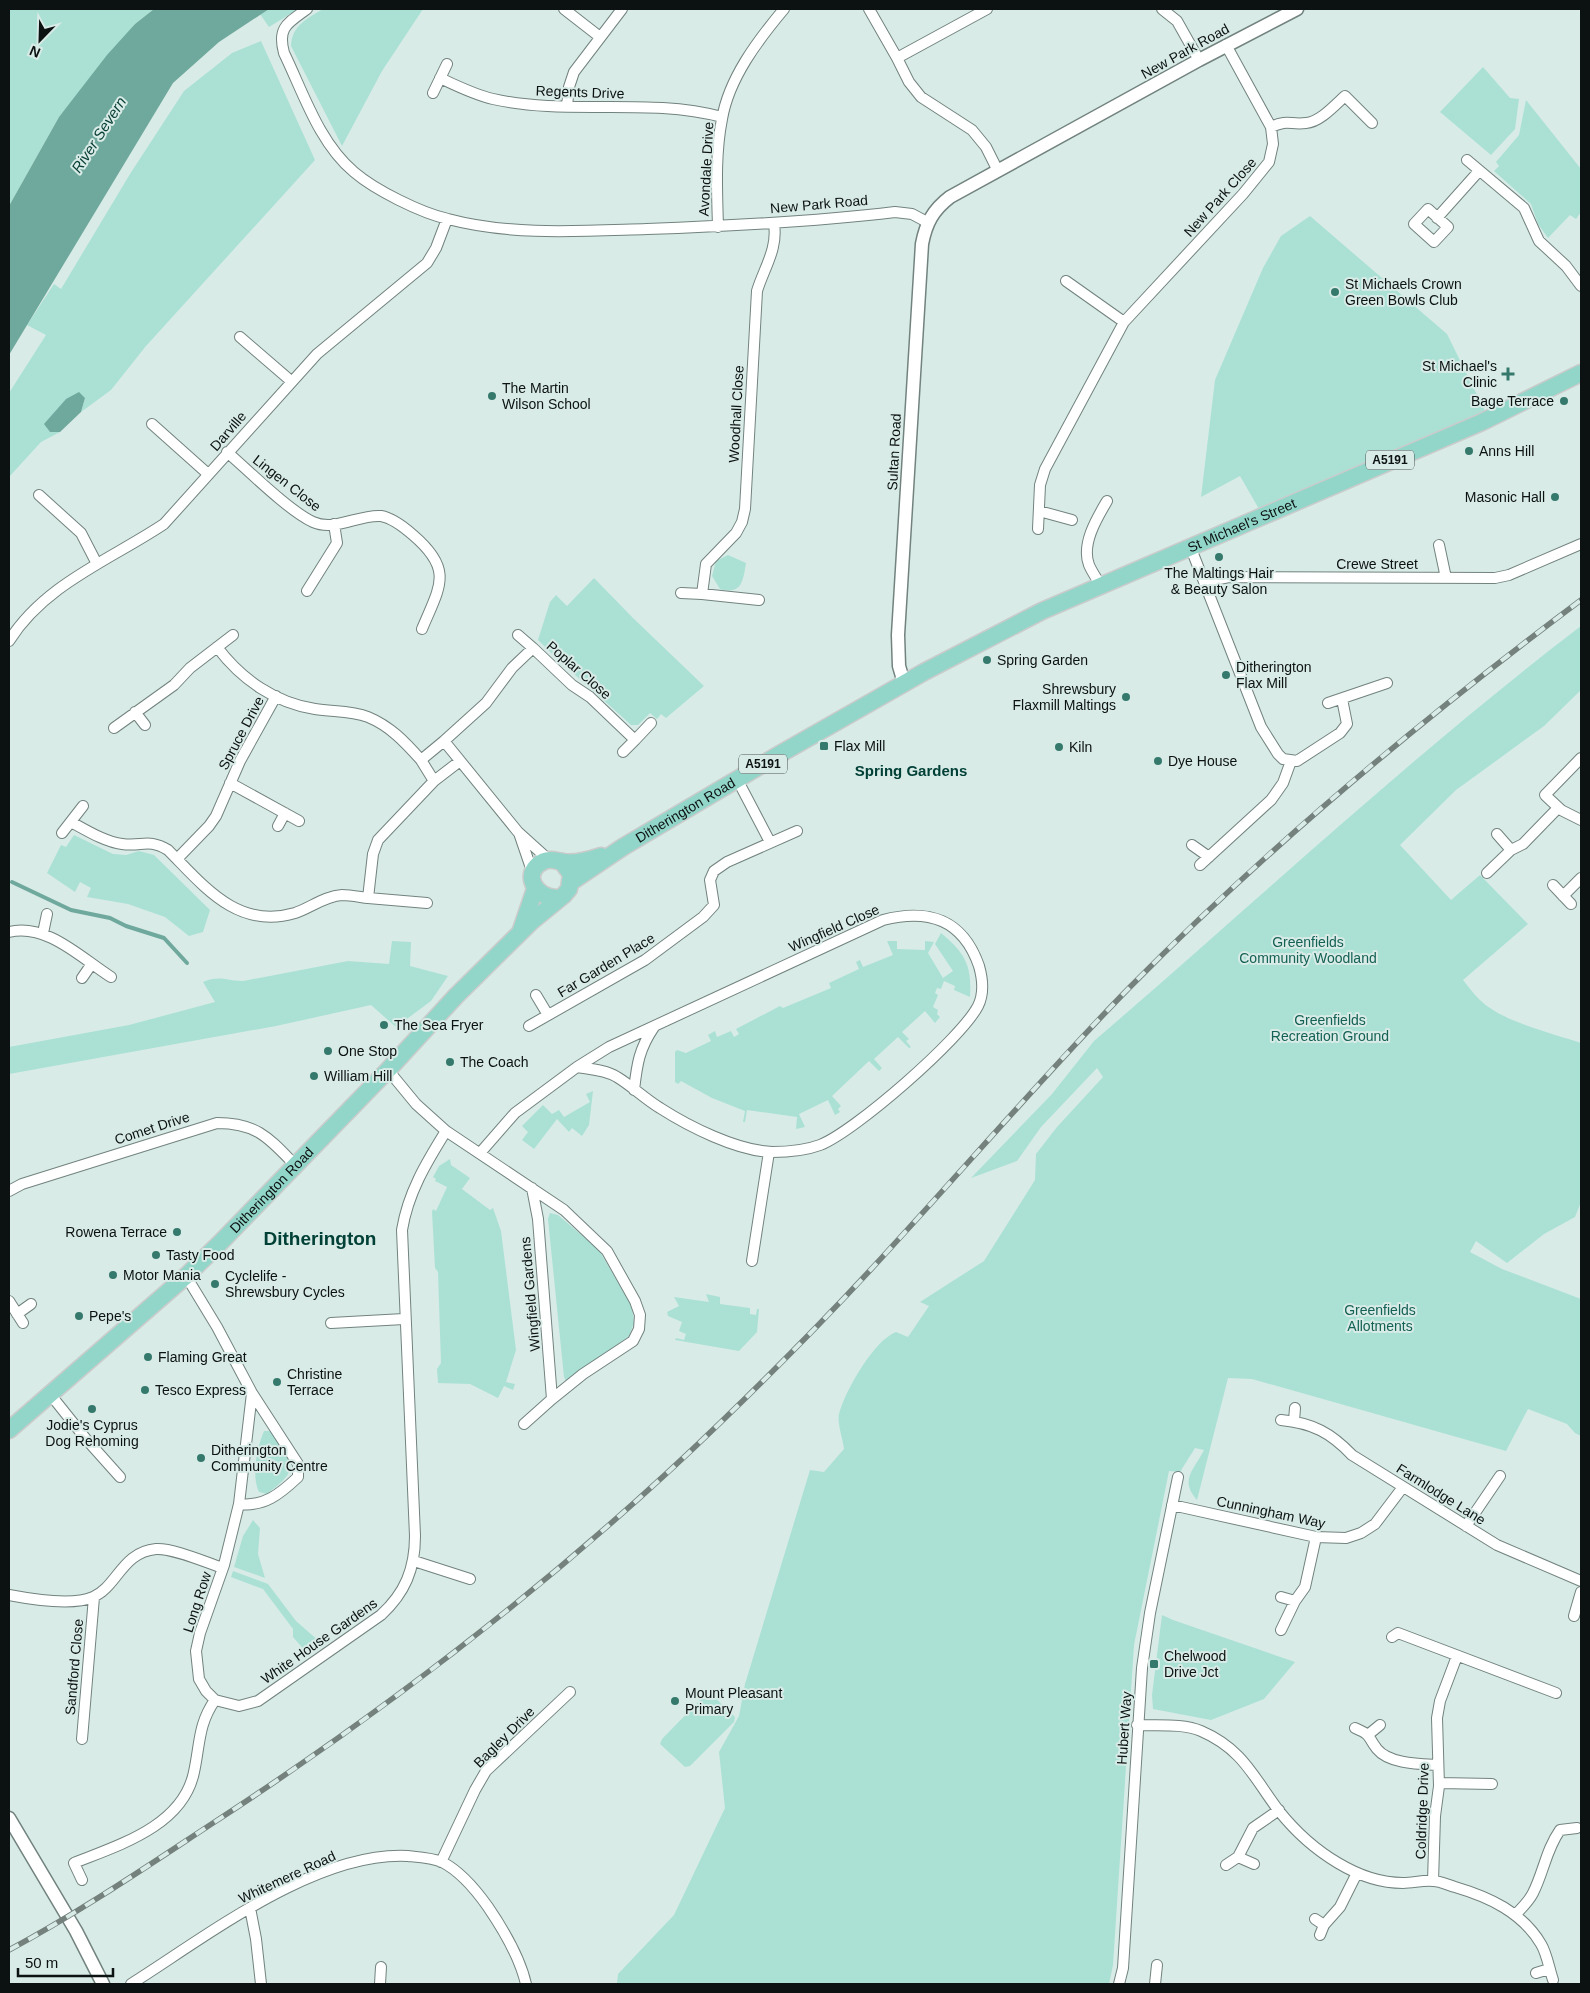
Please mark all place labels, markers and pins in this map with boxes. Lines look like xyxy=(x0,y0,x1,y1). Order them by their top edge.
place label: St Michaels Crown Green Bowls Club xyxy=(1345,276,1462,308)
marker: St Michaels Crown Green Bowls Club xyxy=(1329,286,1341,298)
place label: St Michael's Clinic xyxy=(1422,358,1497,390)
marker: St Michael's Clinic xyxy=(1501,367,1515,381)
place label: The Martin Wilson School xyxy=(502,380,591,412)
marker: The Martin Wilson School xyxy=(486,390,498,402)
place label: Bage Terrace xyxy=(1471,393,1554,409)
marker: Bage Terrace xyxy=(1558,395,1570,407)
place label: Anns Hill xyxy=(1479,443,1534,459)
marker: Anns Hill xyxy=(1463,445,1475,457)
place label: Masonic Hall xyxy=(1465,489,1545,505)
marker: Masonic Hall xyxy=(1549,491,1561,503)
marker: The Maltings Hair & Beauty Salon xyxy=(1213,551,1225,563)
place label: The Maltings Hair & Beauty Salon xyxy=(1164,565,1274,597)
place label: Spring Garden xyxy=(997,652,1088,668)
marker: Spring Garden xyxy=(981,654,993,666)
place label: Ditherington Flax Mill xyxy=(1236,659,1312,691)
marker: Ditherington Flax Mill xyxy=(1220,669,1232,681)
place label: Shrewsbury Flaxmill Maltings xyxy=(1013,681,1116,713)
marker: Shrewsbury Flaxmill Maltings xyxy=(1120,691,1132,703)
place label: Flax Mill xyxy=(834,738,885,754)
place label: Kiln xyxy=(1069,739,1092,755)
marker: Flax Mill xyxy=(818,740,830,752)
marker: Kiln xyxy=(1053,741,1065,753)
place label: Dye House xyxy=(1168,753,1237,769)
marker: Dye House xyxy=(1152,755,1164,767)
place label: The Sea Fryer xyxy=(394,1017,484,1033)
marker: The Sea Fryer xyxy=(378,1019,390,1031)
place label: One Stop xyxy=(338,1043,397,1059)
marker: One Stop xyxy=(322,1045,334,1057)
place label: The Coach xyxy=(460,1054,528,1070)
marker: The Coach xyxy=(444,1056,456,1068)
place label: William Hill xyxy=(324,1068,392,1084)
marker: William Hill xyxy=(308,1070,320,1082)
place label: Rowena Terrace xyxy=(65,1224,167,1240)
marker: Rowena Terrace xyxy=(171,1226,183,1238)
place label: Tasty Food xyxy=(166,1247,234,1263)
marker: Tasty Food xyxy=(150,1249,162,1261)
place label: Motor Mania xyxy=(123,1267,201,1283)
place label: Cyclelife - Shrewsbury Cycles xyxy=(225,1268,345,1300)
marker: Motor Mania xyxy=(107,1269,119,1281)
marker: Cyclelife - Shrewsbury Cycles xyxy=(209,1278,221,1290)
place label: Pepe's xyxy=(89,1308,131,1324)
marker: Pepe's xyxy=(73,1310,85,1322)
place label: Flaming Great xyxy=(158,1349,247,1365)
marker: Flaming Great xyxy=(142,1351,154,1363)
place label: Christine Terrace xyxy=(287,1366,342,1398)
marker: Christine Terrace xyxy=(271,1376,283,1388)
place label: Tesco Express xyxy=(155,1382,246,1398)
marker: Tesco Express xyxy=(139,1384,151,1396)
marker: Jodie's Cyprus Dog Rehoming xyxy=(86,1403,98,1415)
place label: Jodie's Cyprus Dog Rehoming xyxy=(45,1417,139,1449)
place label: Ditherington Community Centre xyxy=(211,1442,328,1474)
marker: Ditherington Community Centre xyxy=(195,1452,207,1464)
place label: Chelwood Drive Jct xyxy=(1164,1648,1226,1680)
marker: Chelwood Drive Jct xyxy=(1148,1658,1160,1670)
place label: Mount Pleasant Primary xyxy=(685,1685,782,1717)
marker: Mount Pleasant Primary xyxy=(669,1695,681,1707)

